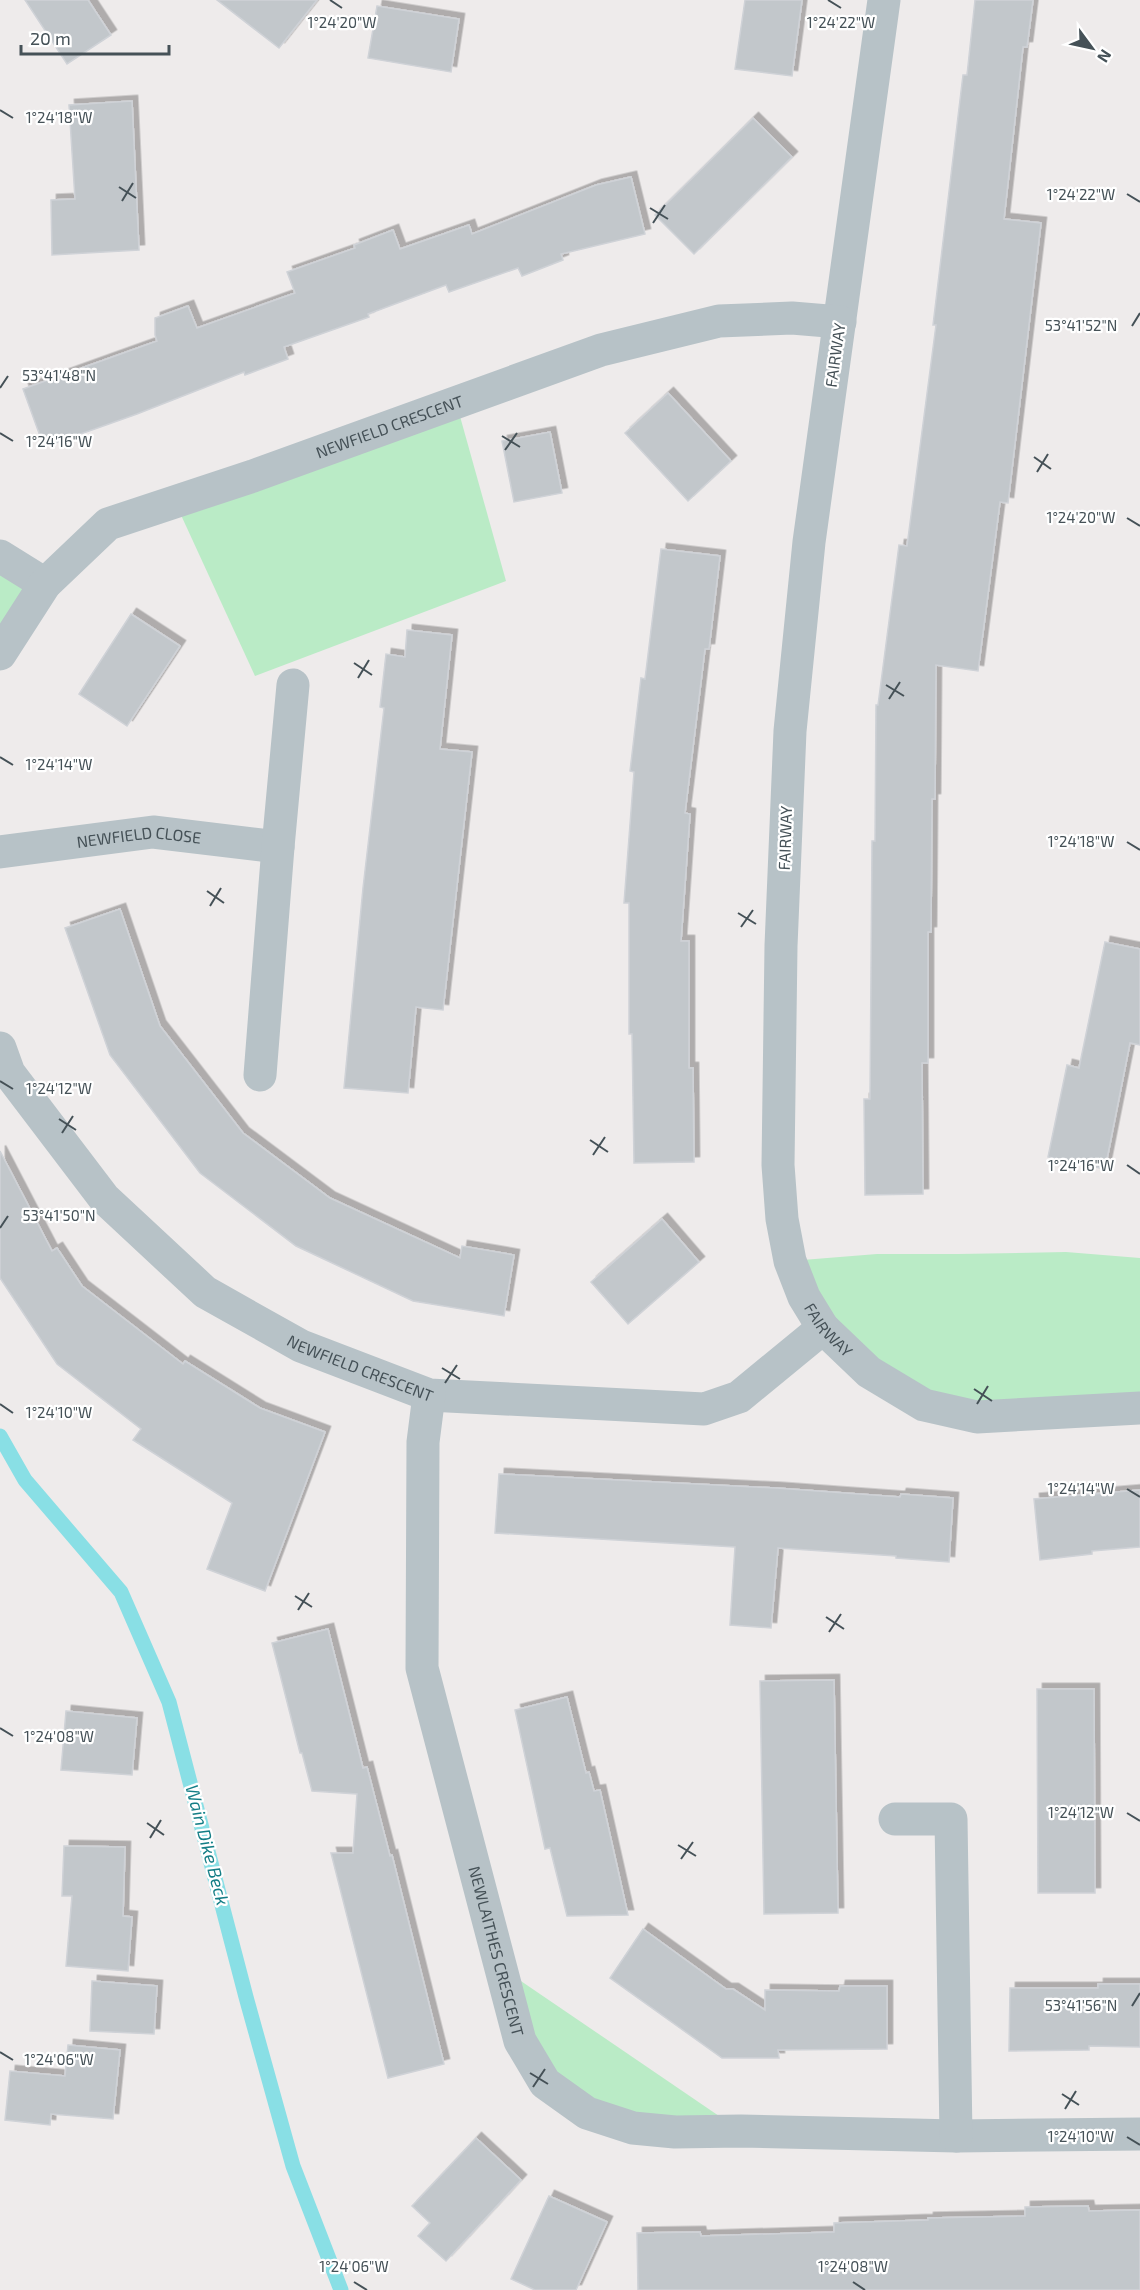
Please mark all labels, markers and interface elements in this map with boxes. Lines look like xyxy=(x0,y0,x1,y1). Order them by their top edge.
text: 1°24'20"W xyxy=(307,13,377,31)
text: 1°24'22"W xyxy=(807,13,875,31)
scale bar xyxy=(21,18,170,56)
north arrow xyxy=(1062,18,1122,78)
text: 20 m xyxy=(30,27,71,49)
text: N xyxy=(1094,46,1116,66)
text: 1°24'18"W xyxy=(26,108,92,126)
text: 1°24'22"W xyxy=(1047,185,1115,203)
text: 53°41'52"N xyxy=(1045,316,1117,334)
street label: FAIRWAY xyxy=(821,322,848,388)
text: 53°41'48"N xyxy=(22,366,96,384)
street label: NEWFIELD CRESCENT xyxy=(313,391,465,462)
text: 1°24'16"W xyxy=(26,432,92,450)
text: 1°24'20"W xyxy=(1046,508,1116,526)
text: 1°24'14"W xyxy=(26,755,92,773)
street label: FAIRWAY xyxy=(774,805,795,871)
street label: NEWFIELD CLOSE xyxy=(75,822,202,851)
text: 1°24'18"W xyxy=(1048,832,1114,850)
text: 1°24'12"W xyxy=(26,1079,92,1097)
text: 1°24'16"W xyxy=(1048,1156,1114,1174)
text: 53°41'50"N xyxy=(22,1206,96,1224)
street label: FAIRWAY xyxy=(801,1299,857,1360)
street label: NEWFIELD CRESCENT xyxy=(284,1330,436,1405)
text: 1°24'10"W xyxy=(26,1403,92,1421)
text: 1°24'14"W xyxy=(1048,1479,1114,1497)
text: 1°24'08"W xyxy=(24,1727,94,1745)
water label: Wain Dike Beck xyxy=(181,1782,235,1907)
text: 1°24'12"W xyxy=(1048,1803,1114,1821)
street label: NEWLAITHES CRESCENT xyxy=(465,1864,528,2038)
text: 53°41'56"N xyxy=(1045,1996,1117,2014)
text: 1°24'06"W xyxy=(24,2050,94,2068)
text: 1°24'10"W xyxy=(1048,2127,1114,2145)
text: 1°24'06"W xyxy=(319,2257,389,2275)
text: 1°24'08"W xyxy=(818,2257,888,2275)

